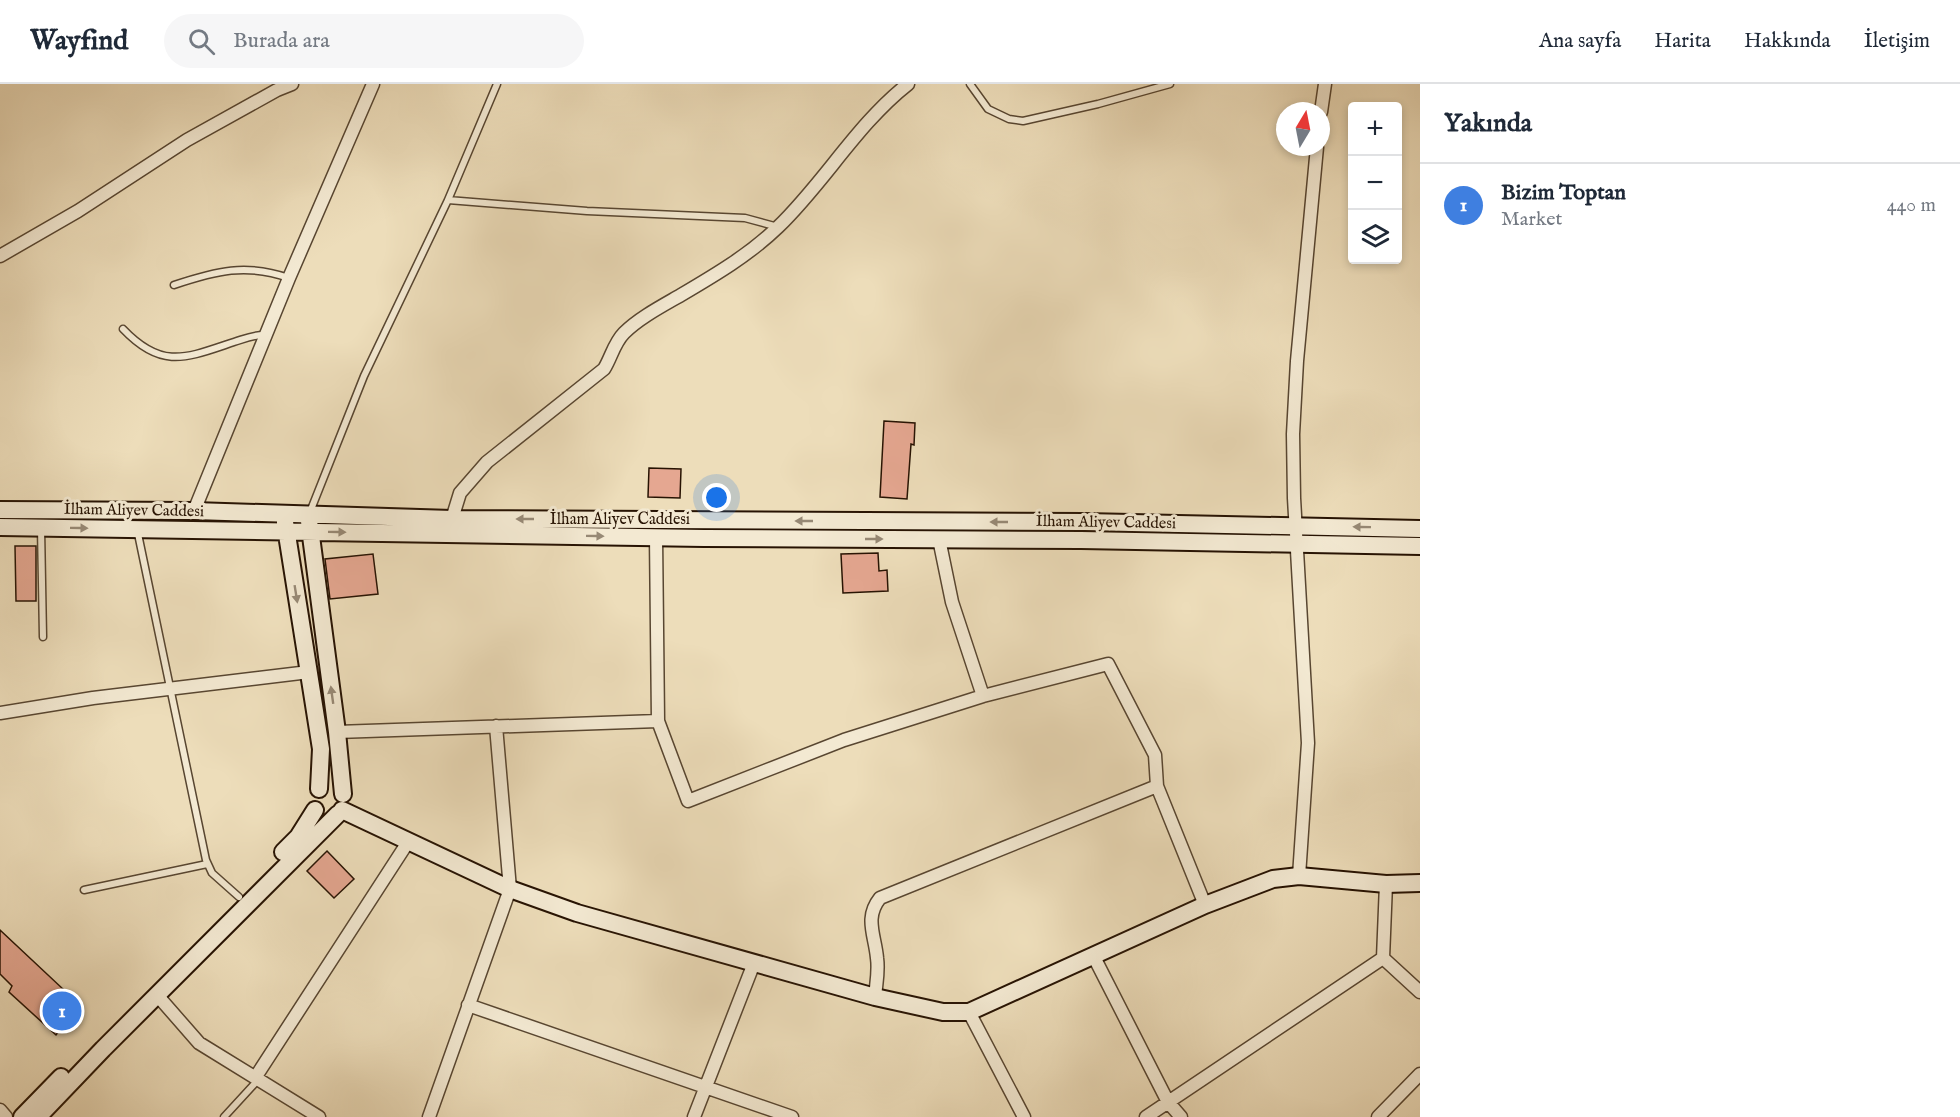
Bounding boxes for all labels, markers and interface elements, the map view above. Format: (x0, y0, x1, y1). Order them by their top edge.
search box (164, 14, 584, 68)
text: Wayfind (30, 24, 128, 59)
icon: search (185, 25, 218, 58)
text: Burada ara (233, 27, 330, 55)
text: Ana sayfa (1539, 28, 1621, 55)
text: Harita (1654, 28, 1711, 55)
text: Hakkında (1744, 28, 1831, 55)
text: İletişim (1864, 28, 1930, 55)
north arrow (1276, 102, 1330, 156)
map controls (1348, 102, 1402, 264)
button: + (1348, 102, 1402, 156)
text: Yakında (1444, 107, 1532, 140)
button: − (1348, 156, 1402, 210)
text: Bizim Toptan (1501, 179, 1626, 207)
text: 1 (1460, 193, 1467, 218)
text: 440 m (1887, 193, 1936, 218)
text: Market (1501, 207, 1562, 232)
button: layers (1348, 210, 1402, 264)
your location (702, 483, 731, 512)
street label: İlham Aliyev Caddesi (64, 498, 204, 522)
street label: İlham Aliyev Caddesi (550, 508, 690, 530)
street label: İlham Aliyev Caddesi (1036, 510, 1176, 534)
one-way arrow (515, 514, 534, 524)
one-way arrow (794, 516, 813, 526)
one-way arrow (989, 517, 1008, 527)
one-way arrow (70, 523, 89, 533)
one-way arrow (1352, 523, 1371, 532)
one-way arrow (328, 527, 347, 537)
one-way arrow (586, 531, 605, 541)
one-way arrow (865, 534, 884, 544)
one-way arrow (292, 584, 301, 603)
one-way arrow (327, 685, 337, 704)
pin: 1 (42, 988, 82, 1034)

